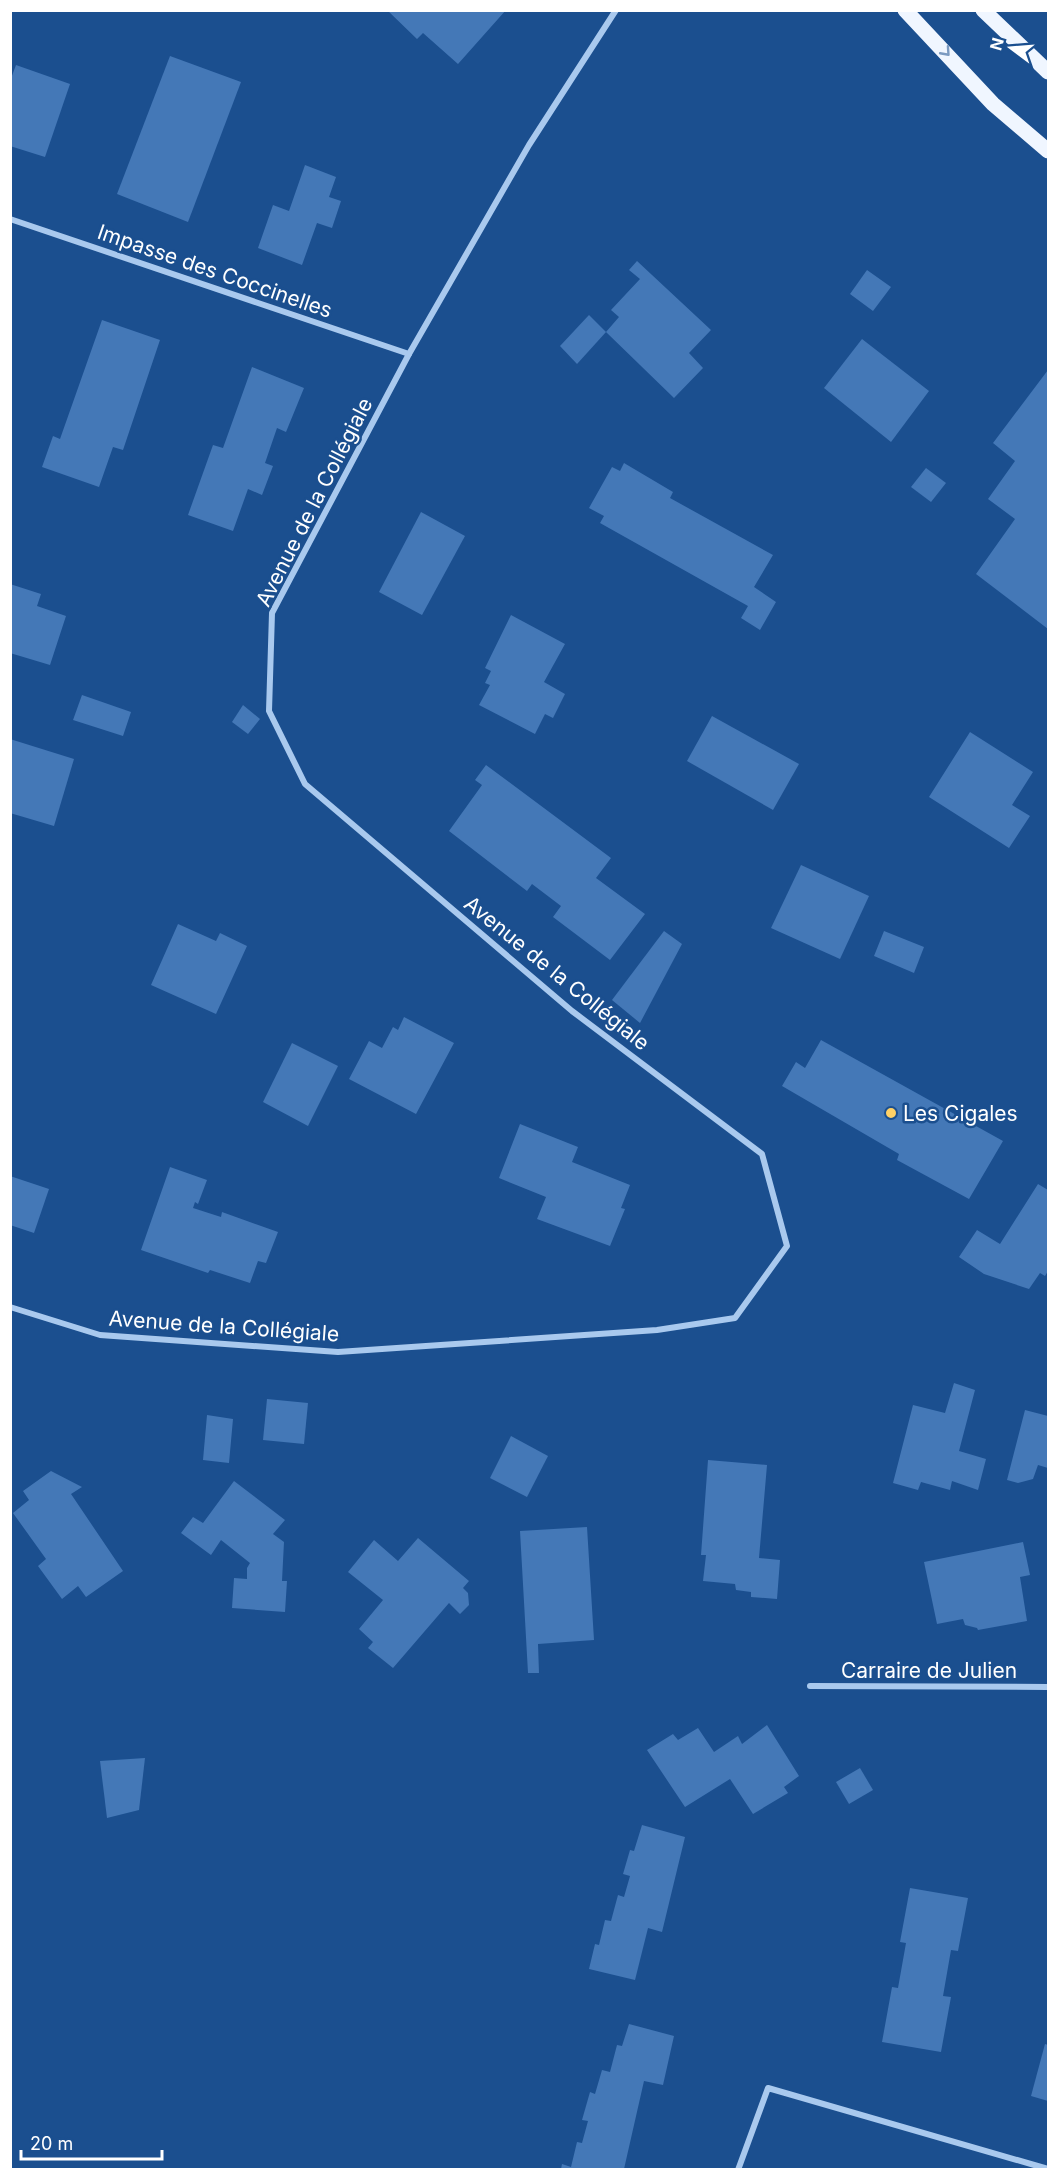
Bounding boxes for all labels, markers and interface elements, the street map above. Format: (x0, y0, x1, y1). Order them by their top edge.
north arrow (981, 18, 1041, 78)
text: N (985, 35, 1008, 52)
one-way arrow (939, 46, 950, 56)
street label: Impasse des Coccinelles (94, 219, 336, 323)
street label: Avenue de la Collégiale (250, 393, 378, 611)
street label: Avenue de la Collégiale (459, 891, 655, 1055)
place label: Les Cigales (903, 1101, 1018, 1126)
marker: Les Cigales (884, 1106, 898, 1120)
street label: Avenue de la Collégiale (108, 1305, 340, 1347)
street label: Carraire de Julien (841, 1658, 1017, 1683)
scale bar (21, 2123, 162, 2161)
text: 20 m (30, 2133, 73, 2154)

